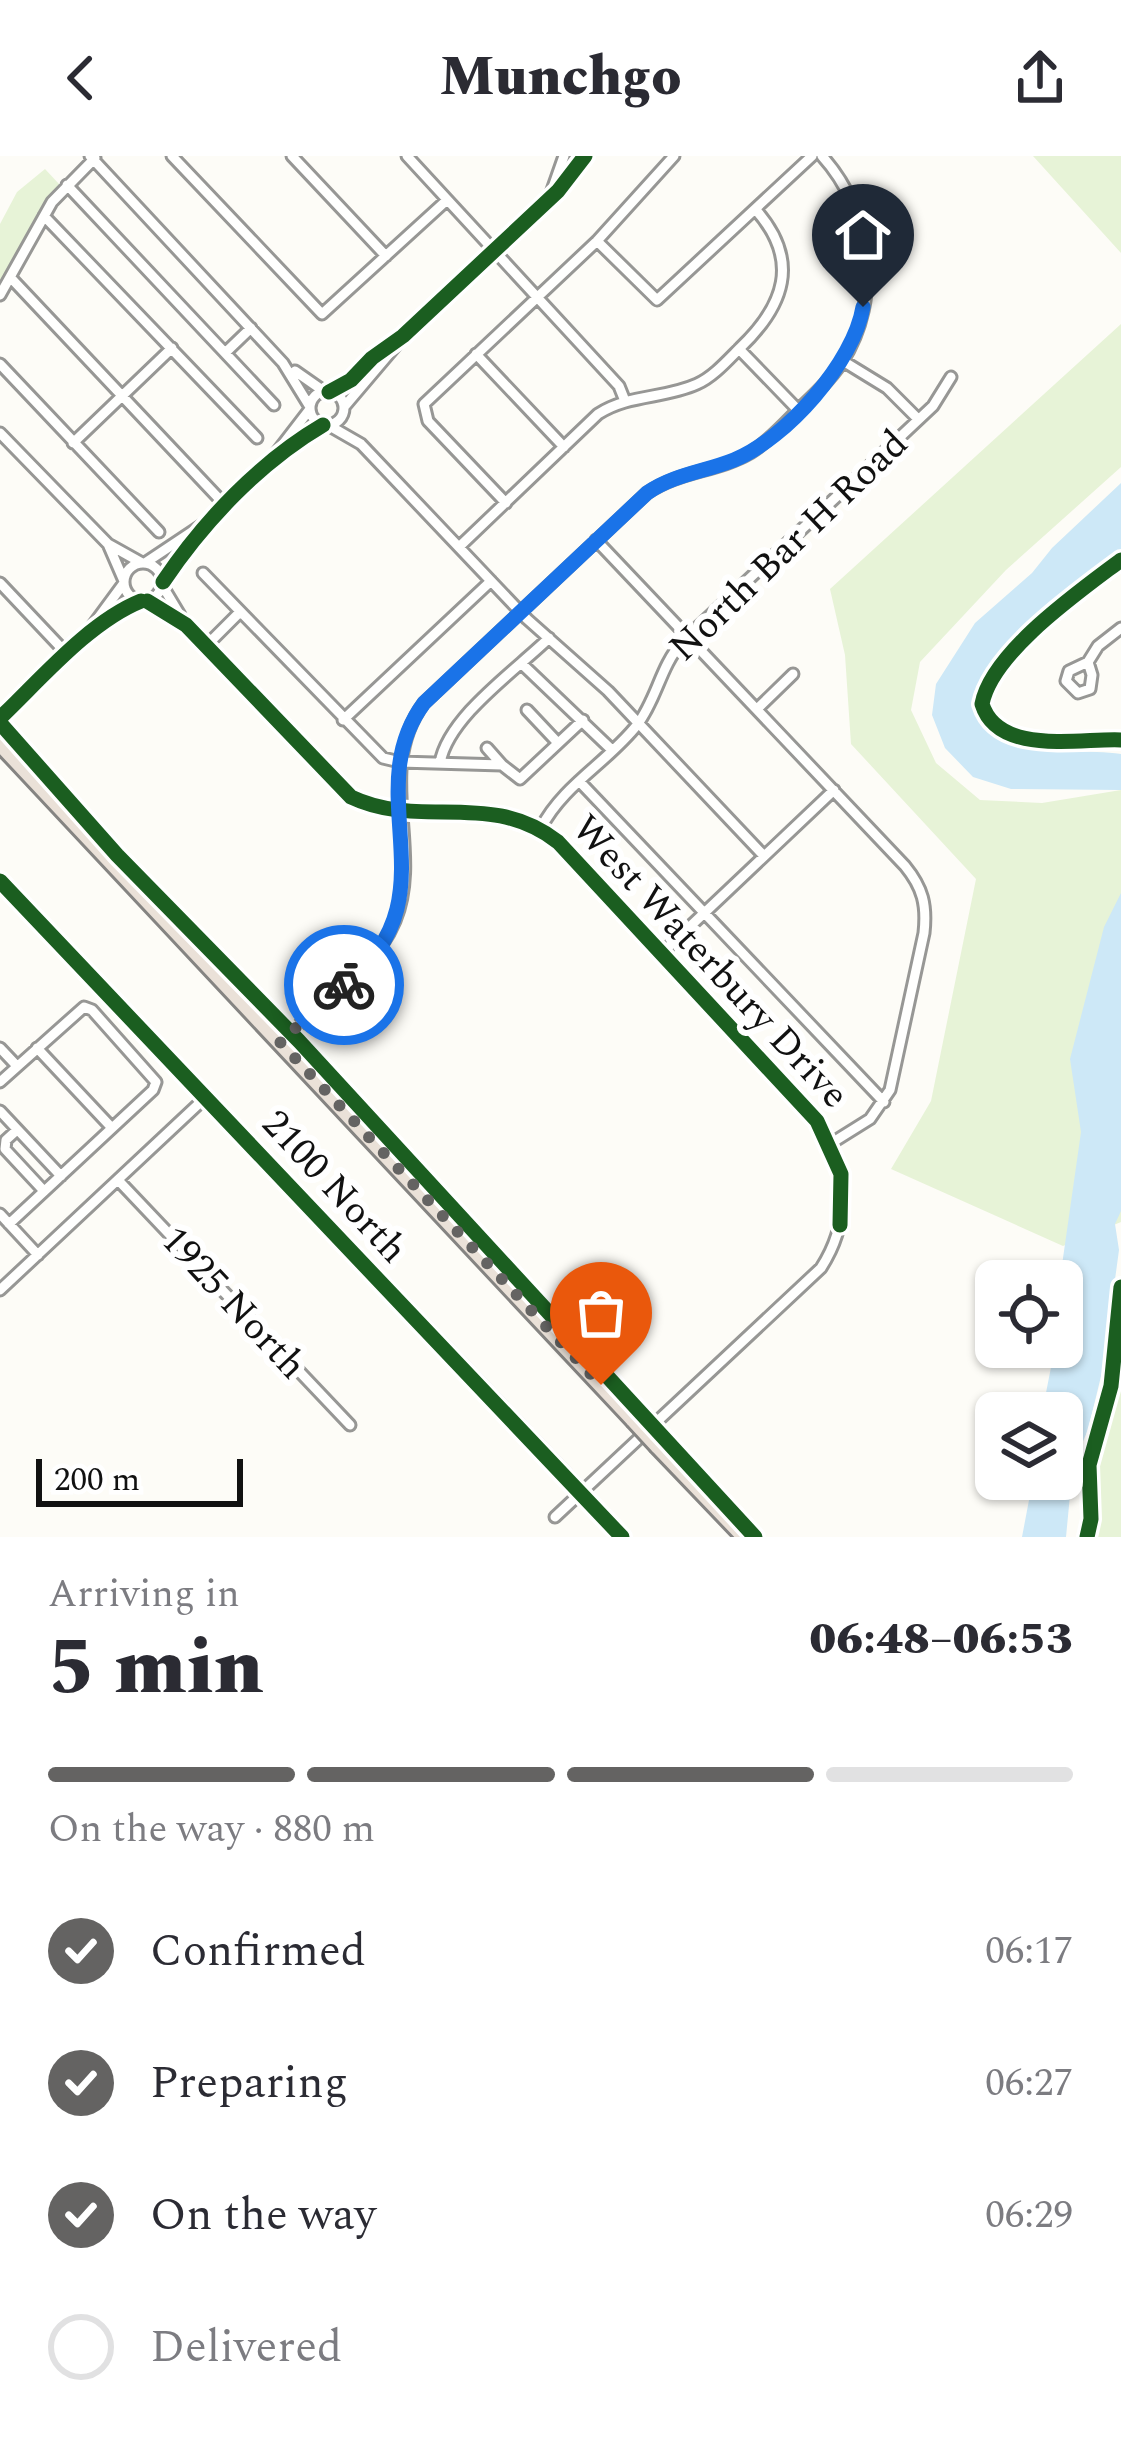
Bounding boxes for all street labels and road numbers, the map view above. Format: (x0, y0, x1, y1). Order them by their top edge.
street label: North Bar H Road (656, 416, 922, 676)
street label: West Waterbury Drive (557, 801, 863, 1123)
street label: 2100 North (247, 1097, 421, 1277)
street label: 1925 North (146, 1213, 320, 1393)

